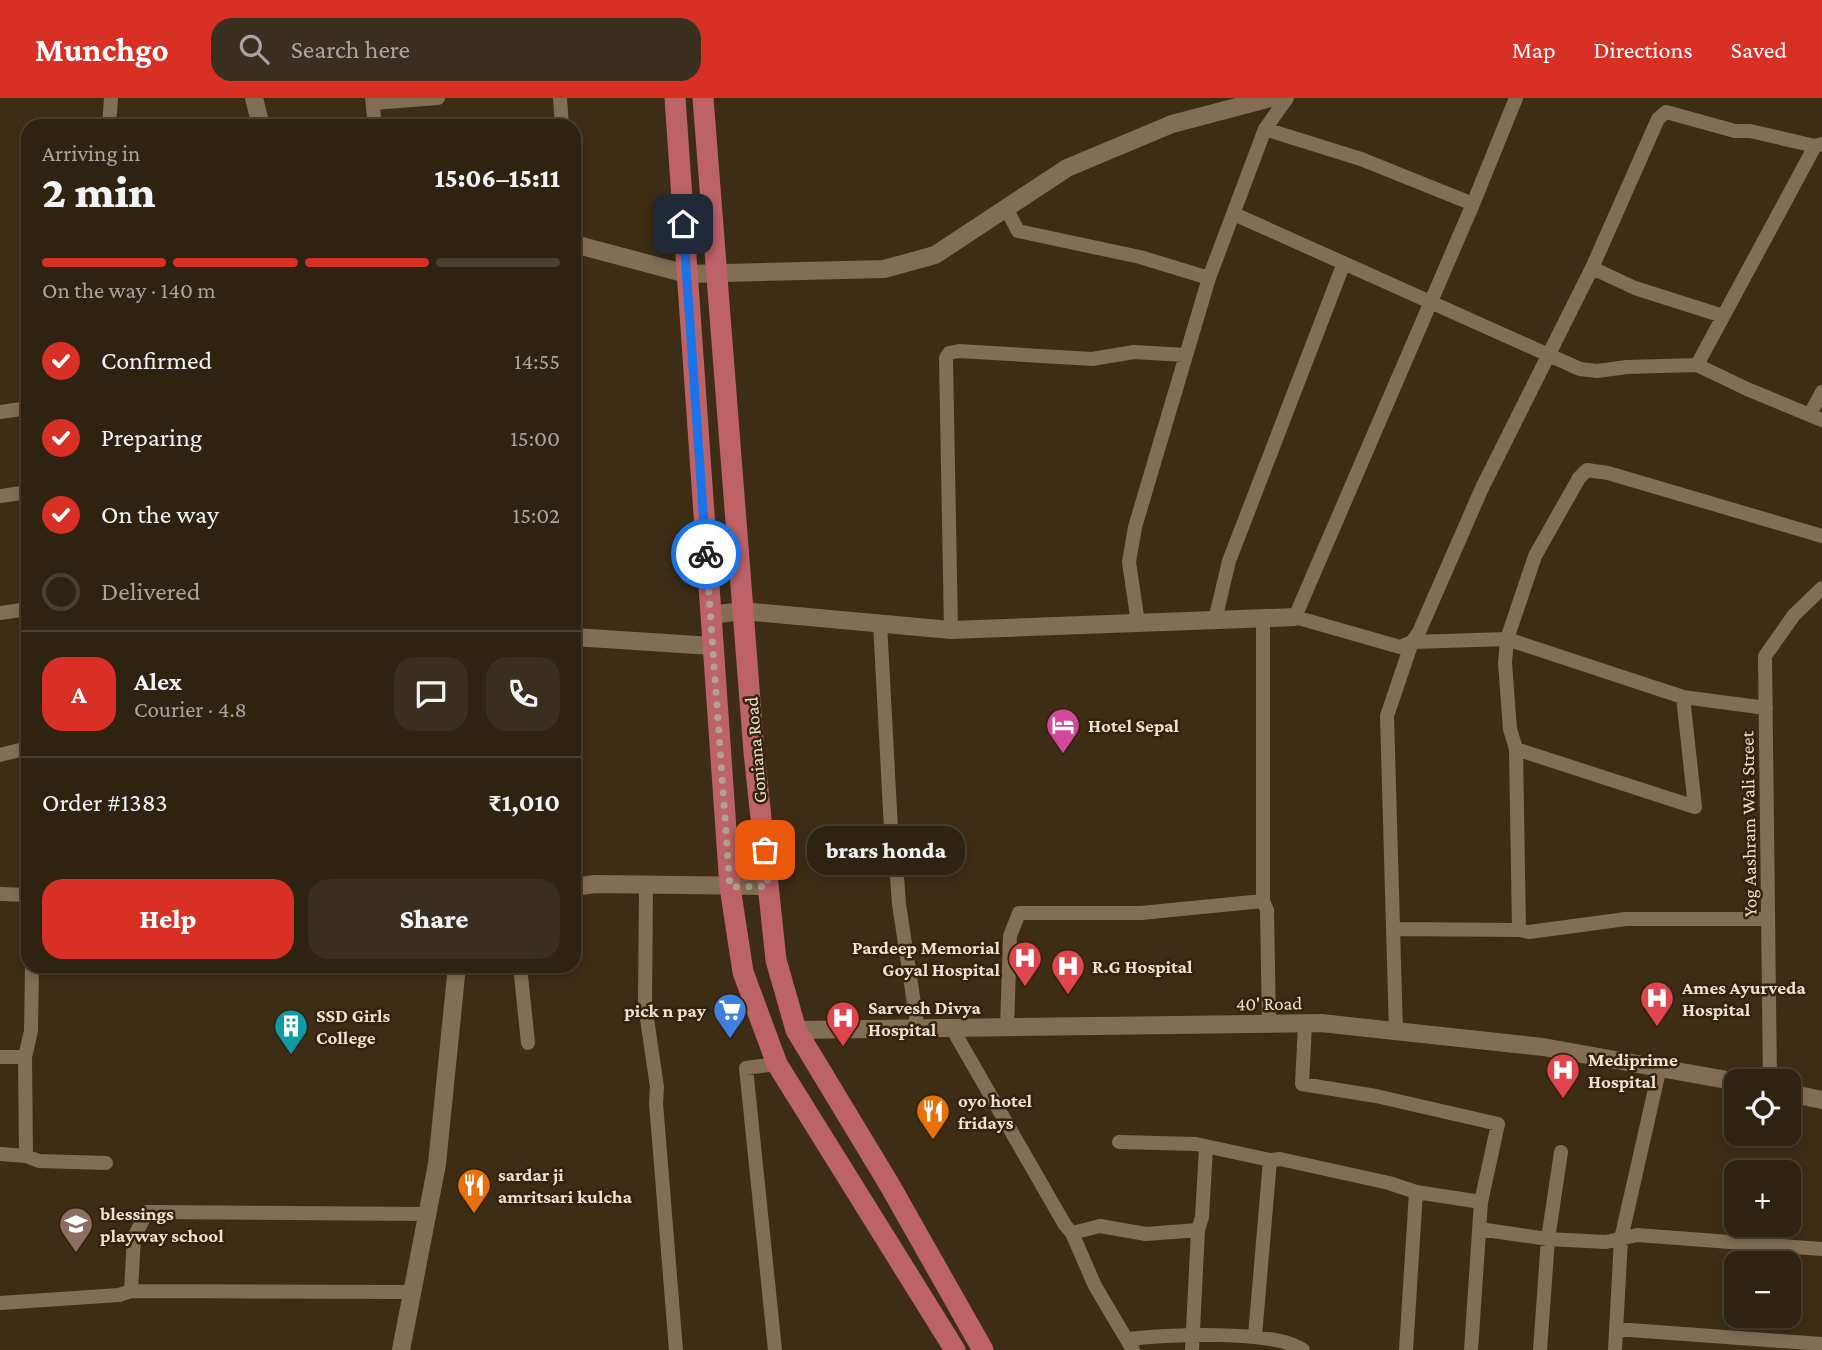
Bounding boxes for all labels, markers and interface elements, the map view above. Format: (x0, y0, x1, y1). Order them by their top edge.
search box (211, 18, 701, 81)
icon: search (235, 30, 273, 68)
text: Munchgo (35, 31, 169, 68)
text: Search here (291, 35, 410, 64)
text: Map (1512, 36, 1556, 63)
text: Directions (1594, 36, 1693, 63)
text: Saved (1731, 36, 1787, 63)
text: Arriving in (42, 140, 140, 166)
text: 15:06–15:11 (435, 164, 560, 193)
text: 2 min (42, 166, 156, 217)
pin (653, 194, 713, 254)
icon: home (664, 205, 702, 243)
text: On the way · 140 m (42, 277, 216, 303)
icon: check (42, 342, 80, 380)
text: Confirmed (101, 346, 212, 375)
text: 14:55 (514, 348, 560, 374)
icon: check (42, 419, 80, 457)
text: Preparing (101, 423, 202, 452)
text: 15:00 (510, 425, 560, 451)
icon: check (42, 496, 80, 534)
text: On the way (101, 500, 219, 529)
text: 15:02 (513, 502, 560, 528)
courier (671, 519, 741, 589)
icon: bike (687, 535, 725, 573)
text: Delivered (101, 577, 200, 606)
button: chat (394, 657, 468, 731)
button: phone (486, 657, 560, 731)
text: Alex (134, 667, 182, 696)
text: A (71, 680, 87, 709)
text: Courier · 4.8 (134, 696, 247, 722)
street label: Goniana Road (740, 696, 771, 804)
hotel icon: Hotel Sepal (1044, 706, 1082, 755)
place label: Hotel Sepal (1088, 715, 1180, 736)
street label: Yog Aashram Wali Street (1736, 730, 1761, 917)
text: Order #1383 (42, 788, 167, 817)
text: ₹1,010 (488, 788, 560, 817)
pin (735, 820, 795, 880)
callout: brars honda (807, 826, 964, 874)
icon: bag (746, 831, 784, 869)
text: brars honda (826, 837, 946, 863)
button: Help (42, 879, 294, 959)
button: Share (308, 879, 560, 959)
place label: Pardeep Memorial Goyal Hospital (852, 937, 1000, 980)
hospital icon: Pardeep Memorial Goyal Hospital (1006, 939, 1044, 988)
hospital icon: R.G Hospital (1049, 947, 1087, 996)
place label: R.G Hospital (1092, 956, 1193, 977)
place label: Ames Ayurveda Hospital (1681, 977, 1806, 1020)
hospital icon: Ames Ayurveda Hospital (1638, 979, 1676, 1028)
supermarket icon: pick n pay (711, 991, 749, 1040)
street label: 40' Road (1236, 992, 1302, 1015)
place label: Sarvesh Divya Hospital (868, 997, 981, 1040)
hospital icon: Sarvesh Divya Hospital (824, 999, 862, 1048)
place label: pick n pay (624, 1000, 707, 1021)
place label: SSD Girls College (316, 1005, 390, 1048)
building icon: SSD Girls College (272, 1007, 310, 1056)
place label: Mediprime Hospital (1588, 1049, 1678, 1092)
hospital icon: Mediprime Hospital (1544, 1051, 1582, 1100)
map controls (1724, 1069, 1801, 1328)
button: locate (1724, 1069, 1801, 1146)
place label: oyo hotel fridays (958, 1090, 1033, 1133)
restaurant icon: oyo hotel fridays (914, 1092, 952, 1141)
button: + (1724, 1160, 1801, 1237)
place label: sardar ji amritsari kulcha (498, 1164, 633, 1207)
restaurant icon: sardar ji amritsari kulcha (455, 1166, 493, 1215)
place label: blessings playway school (99, 1203, 224, 1246)
school or university icon: blessings playway school (57, 1205, 95, 1254)
button: − (1724, 1251, 1801, 1328)

